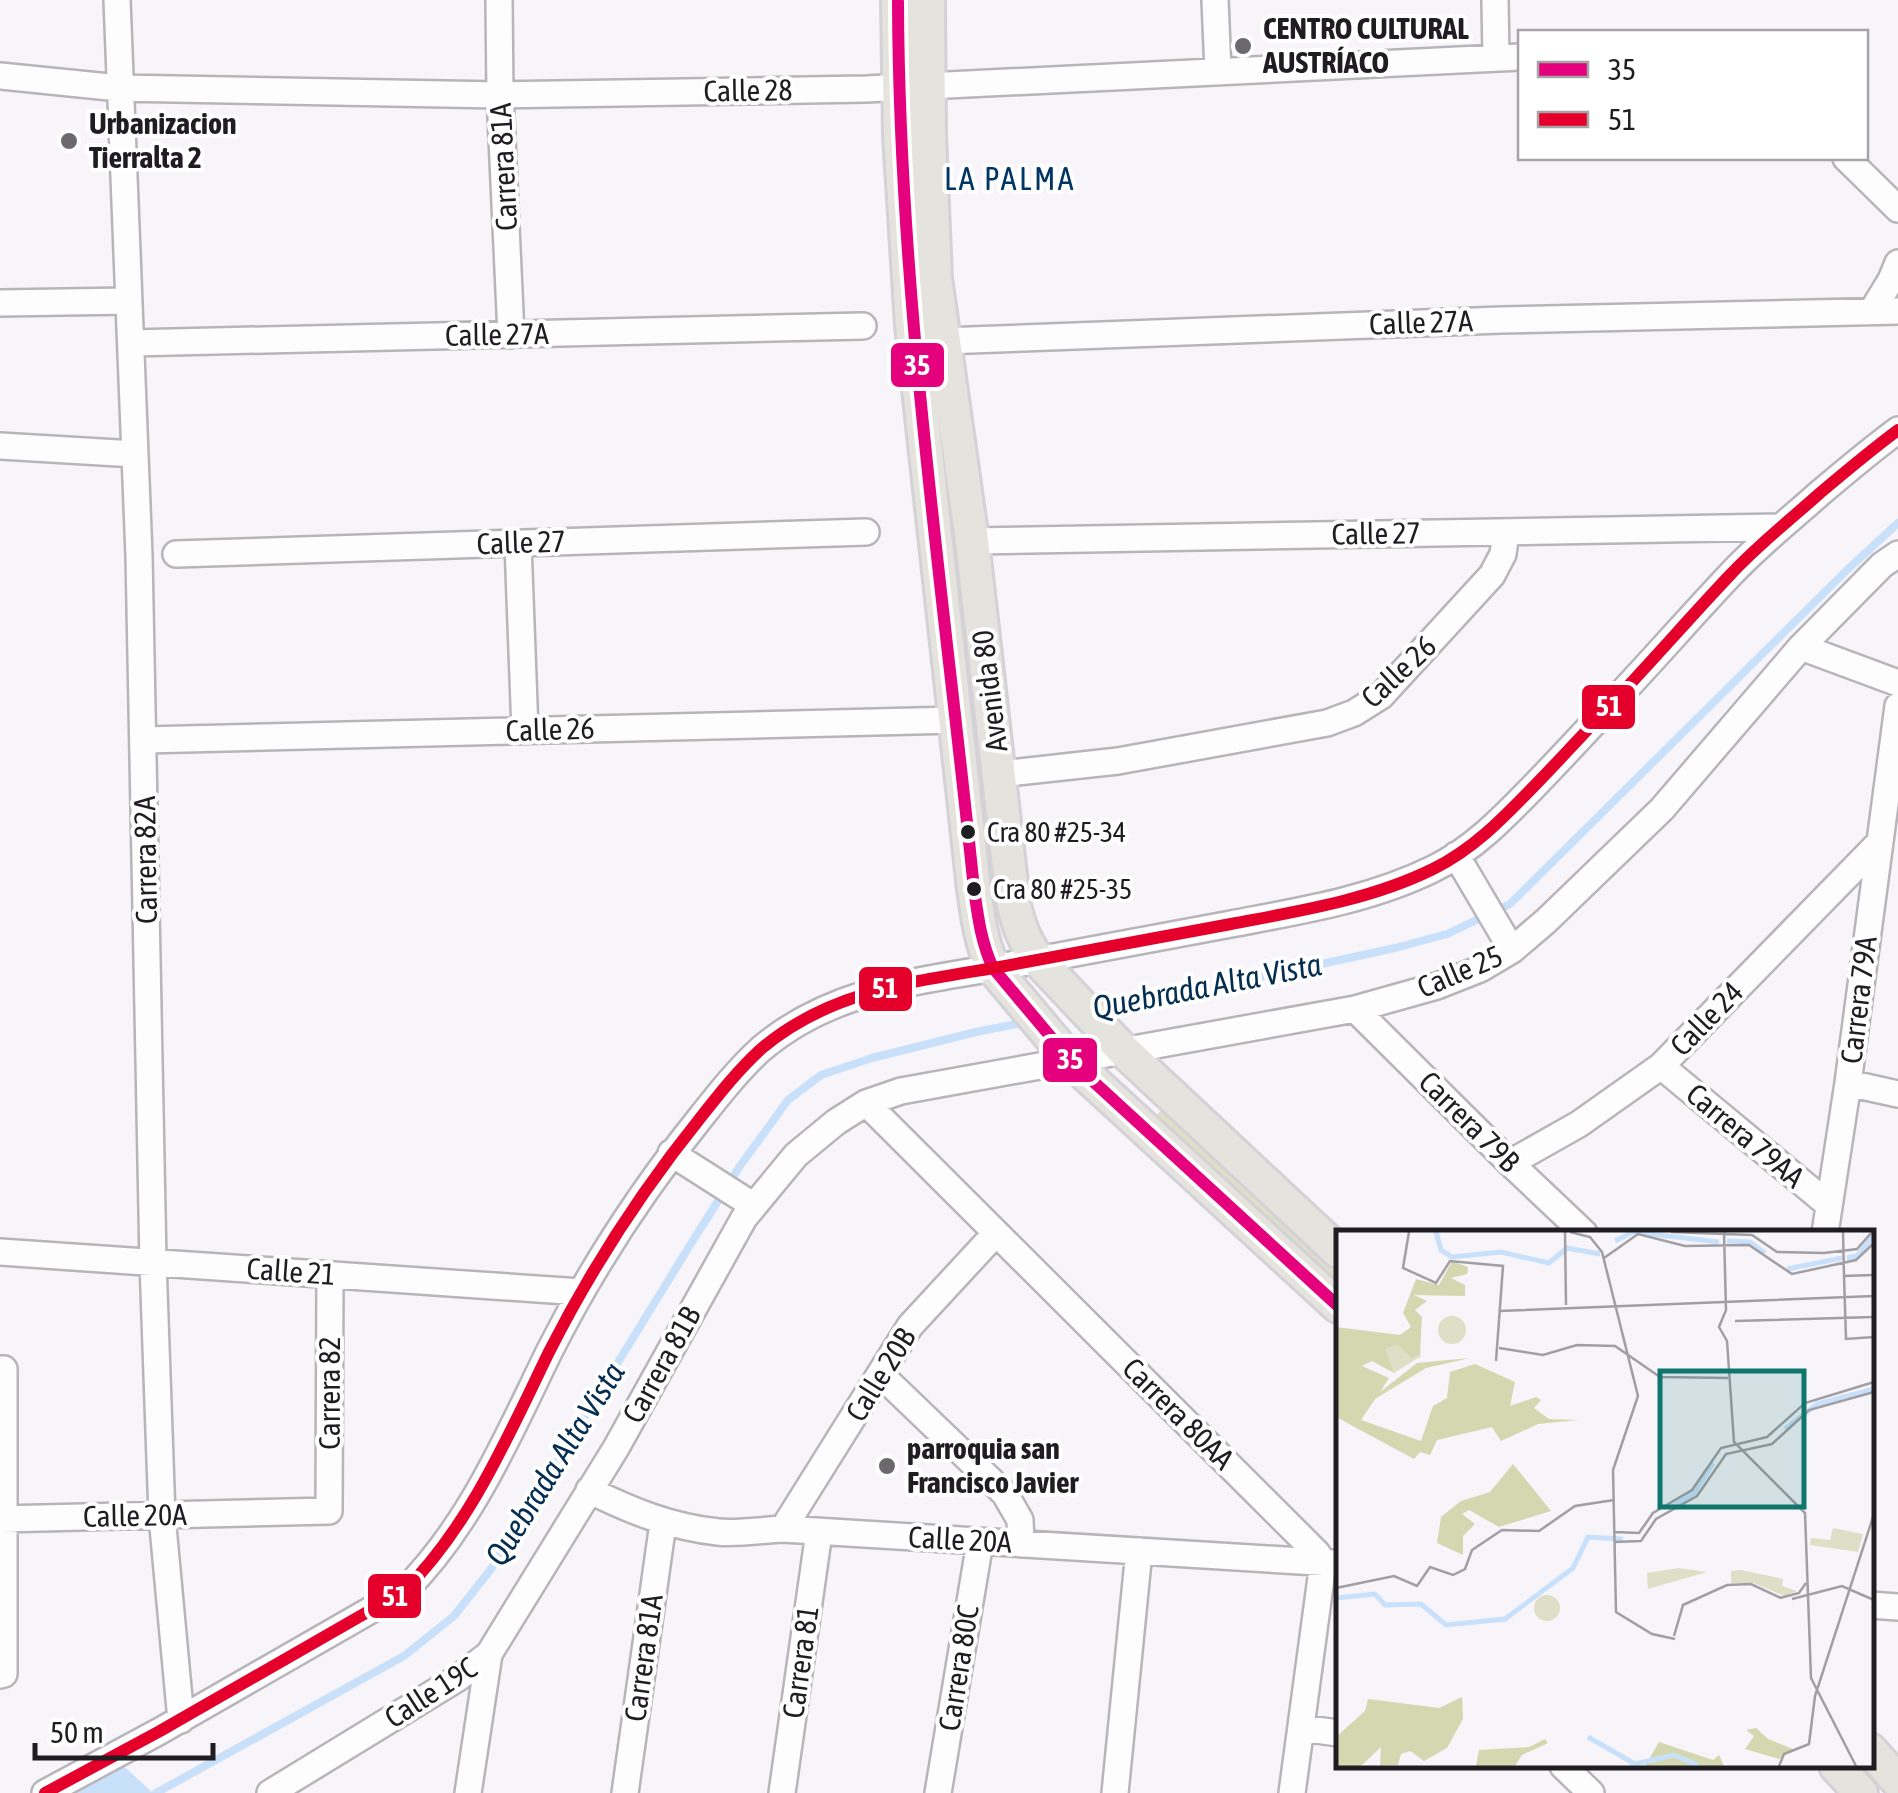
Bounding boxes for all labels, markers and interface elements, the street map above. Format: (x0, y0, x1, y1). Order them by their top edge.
place label: CENTRO CULTURAL AUSTRÍACO (1262, 11, 1469, 79)
legend (1518, 30, 1868, 160)
marker: CENTRO CULTURAL AUSTRÍACO (1232, 35, 1254, 57)
text: 35 (1608, 52, 1636, 86)
street label: Calle 28 (703, 72, 793, 108)
street label: Carrera 81A (483, 102, 523, 232)
text: 51 (1608, 102, 1636, 136)
place label: Urbanizacion Tierralta 2 (89, 106, 237, 174)
marker: Urbanizacion Tierralta 2 (58, 130, 80, 152)
district label: LA PALMA (944, 160, 1076, 197)
street label: Calle 27A (1369, 303, 1474, 341)
street label: Calle 27A (445, 316, 549, 352)
line badge: 35 (889, 341, 946, 389)
text: 35 (904, 349, 930, 381)
street label: Calle 27 (1331, 515, 1421, 551)
street label: Calle 27 (476, 523, 566, 561)
street label: Avenida 80 (965, 628, 1013, 754)
street label: Calle 26 (1354, 628, 1442, 714)
line badge: 51 (1580, 683, 1637, 731)
text: 51 (1596, 690, 1622, 722)
street label: Calle 26 (505, 710, 595, 748)
street label: Carrera 82A (127, 795, 163, 924)
place label: Cra 80 #25-34 (987, 816, 1126, 848)
marker: Cra 80 #25-34 (958, 822, 978, 842)
place label: Cra 80 #25-35 (993, 873, 1132, 905)
marker: Cra 80 #25-35 (964, 879, 984, 899)
street label: Carrera 79A (1833, 934, 1883, 1065)
street label: Calle 25 (1412, 938, 1507, 1004)
water label: Quebrada Alta Vista (1089, 945, 1324, 1026)
line badge: 51 (857, 965, 914, 1013)
text: 51 (872, 972, 898, 1004)
street label: Calle 24 (1663, 974, 1749, 1062)
line badge: 35 (1041, 1036, 1099, 1084)
text: 35 (1057, 1043, 1083, 1075)
street label: Carrera 79B (1413, 1064, 1527, 1178)
street label: Carrera 79AA (1680, 1076, 1811, 1194)
inset map (1336, 1230, 1873, 1768)
street label: Calle 21 (246, 1251, 337, 1291)
street label: Carrera 81B (615, 1301, 707, 1429)
street label: Calle 20B (838, 1322, 922, 1427)
street label: Carrera 82 (312, 1336, 346, 1450)
street label: Carrera 80AA (1116, 1351, 1241, 1476)
water label: Quebrada Alta Vista (477, 1355, 632, 1572)
place label: parroquia san Francisco Javier (907, 1431, 1080, 1499)
marker: parroquia san Francisco Javier (876, 1455, 898, 1477)
street label: Calle 20A (83, 1497, 187, 1533)
street label: Calle 20A (907, 1519, 1013, 1559)
line badge: 51 (366, 1572, 423, 1620)
text: 51 (382, 1580, 408, 1612)
street label: Carrera 81A (617, 1592, 669, 1724)
street label: Carrera 81 (775, 1603, 825, 1720)
street label: Carrera 80C (931, 1603, 985, 1733)
street label: Calle 19C (378, 1650, 483, 1734)
scale bar (35, 1698, 212, 1760)
text: 50 m (50, 1715, 104, 1749)

